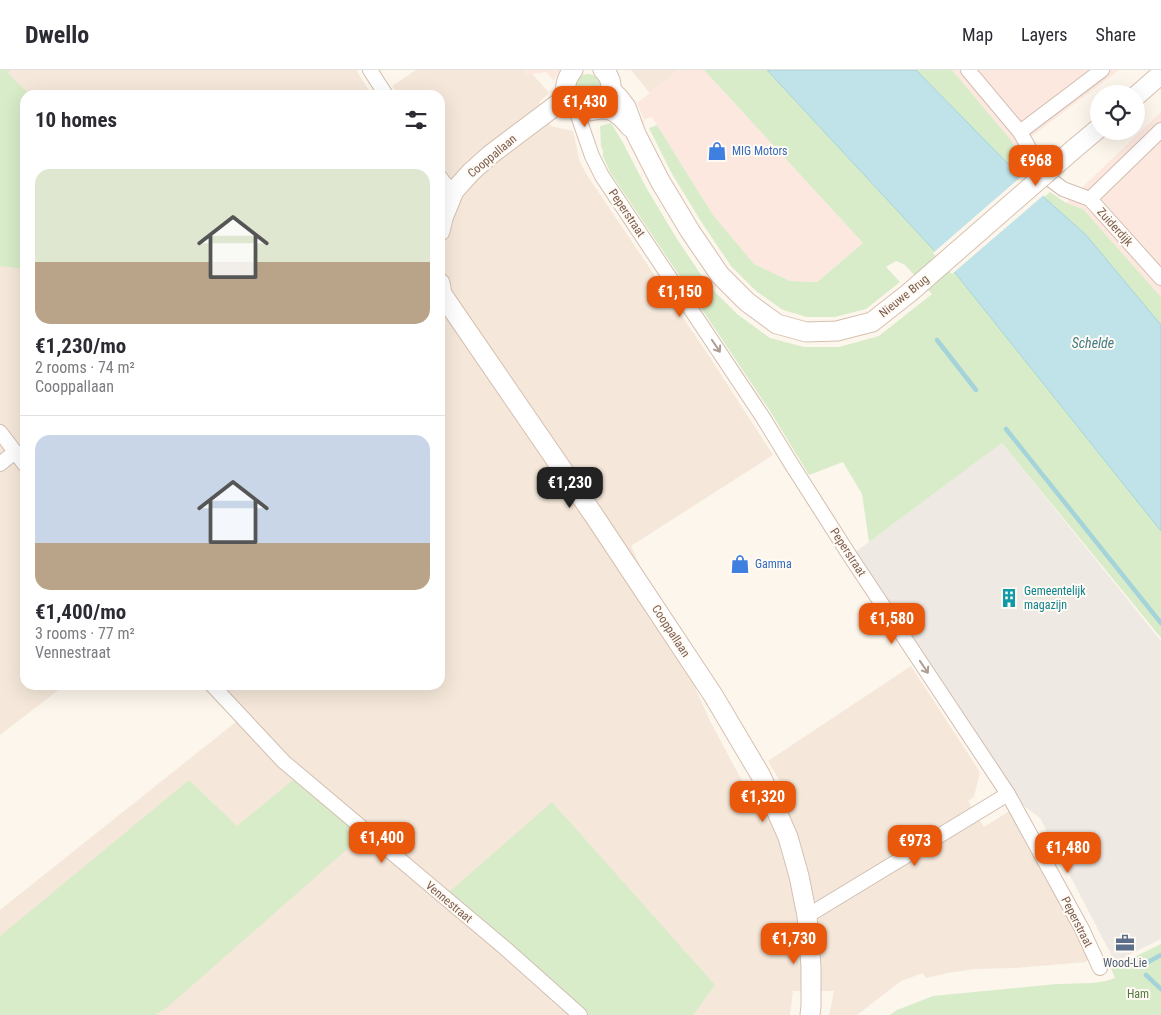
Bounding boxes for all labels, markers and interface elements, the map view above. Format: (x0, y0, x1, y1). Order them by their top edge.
text: Dwello (25, 21, 89, 49)
text: Map (962, 24, 993, 45)
text: Layers (1021, 24, 1068, 45)
text: Share (1096, 24, 1136, 45)
pin: €1,430 (544, 85, 626, 128)
map controls (1090, 85, 1145, 140)
button: locate (1090, 85, 1145, 140)
text: €1,430 (563, 92, 607, 111)
icon: filters (402, 106, 430, 134)
text: 10 homes (35, 108, 117, 132)
street label: Cooppallaan (465, 131, 519, 180)
shop icon: MIG Motors (706, 140, 728, 162)
place label: MIG Motors (732, 144, 788, 158)
pin: €968 (1006, 144, 1066, 187)
text: €968 (1020, 151, 1052, 170)
street label: Peperstraat (606, 186, 648, 240)
icon: home (188, 202, 278, 292)
street label: Zuiderdijk (1094, 205, 1136, 249)
street label: Nieuwe Brug (876, 272, 932, 320)
pin: €1,150 (639, 276, 721, 318)
text: €1,150 (658, 282, 702, 301)
text: €1,230/mo (35, 334, 126, 358)
water label: Schelde (1072, 335, 1114, 351)
one-way arrow (711, 338, 721, 352)
text: 2 rooms · 74 m² (35, 358, 135, 377)
text: Cooppallaan (35, 377, 114, 396)
pin: €1,230 (529, 466, 611, 509)
icon: home (188, 467, 278, 557)
text: €1,230 (548, 473, 592, 492)
street label: Peperstraat (827, 525, 869, 579)
shop icon: Gamma (729, 553, 751, 575)
place label: Gamma (755, 557, 792, 571)
place label: Gemeentelijk magazijn (1024, 584, 1086, 612)
building icon: Gemeentelijk magazijn (998, 587, 1020, 609)
text: €1,400/mo (35, 600, 126, 624)
street label: Cooppallaan (649, 602, 693, 660)
pin: €1,580 (851, 602, 933, 645)
text: €1,580 (870, 609, 914, 628)
text: 3 rooms · 77 m² (35, 624, 135, 643)
text: Vennestraat (35, 643, 111, 662)
one-way arrow (919, 660, 929, 674)
pin: €1,320 (722, 780, 804, 823)
text: €1,320 (741, 787, 785, 806)
pin: €1,400 (341, 822, 423, 864)
pin: €973 (885, 824, 945, 867)
text: €1,400 (360, 828, 404, 847)
text: €973 (899, 831, 931, 850)
pin: €1,480 (1027, 832, 1109, 874)
text: €1,480 (1046, 838, 1090, 857)
street label: Vennestraat (423, 878, 476, 926)
street label: Peperstraat (1058, 894, 1096, 950)
pin: €1,730 (753, 922, 835, 965)
text: €1,730 (772, 929, 816, 948)
office icon: Wood-Lie (1114, 932, 1136, 954)
place label: Wood-Lie (1103, 956, 1147, 970)
park label: Ham (1127, 987, 1149, 1001)

